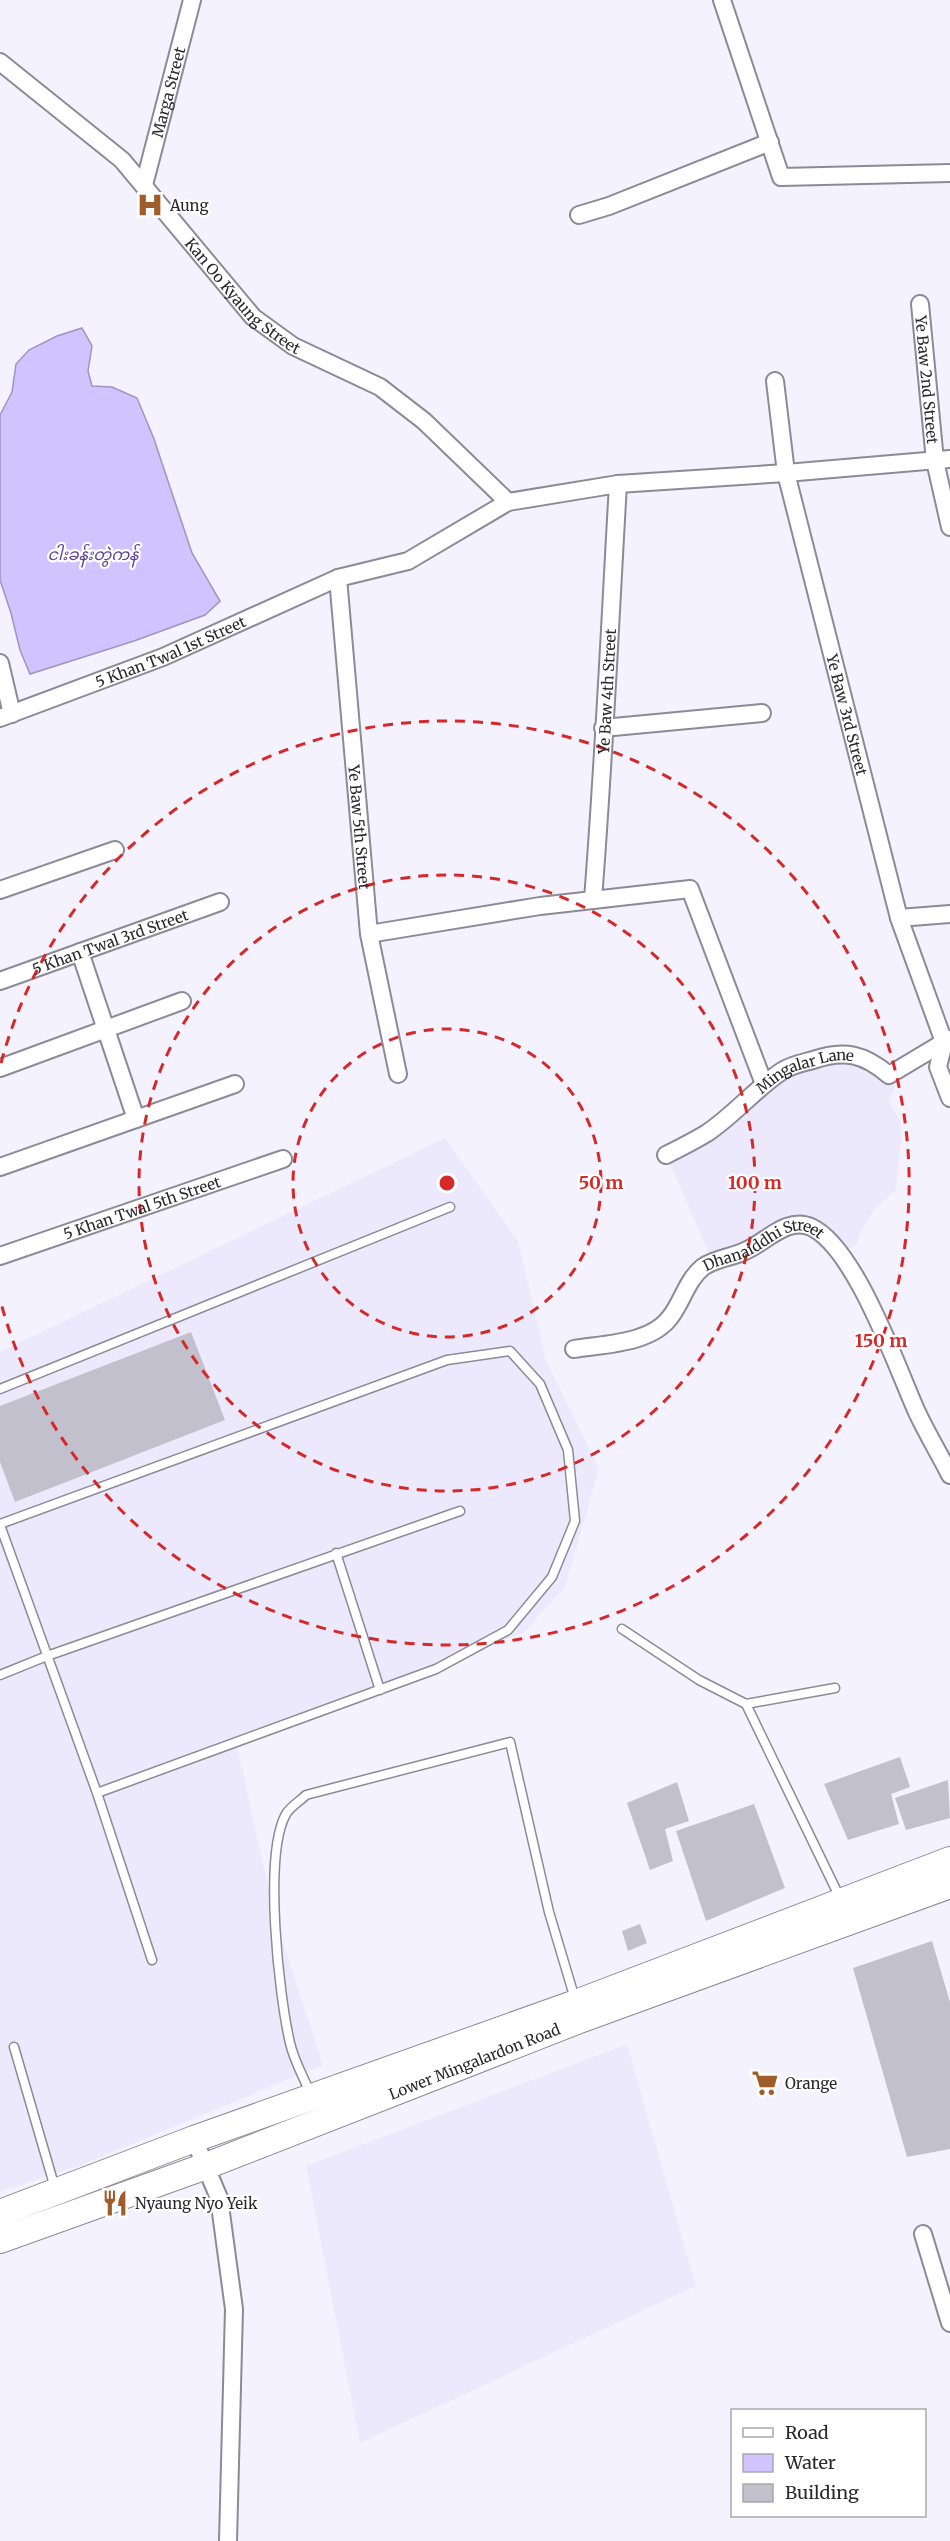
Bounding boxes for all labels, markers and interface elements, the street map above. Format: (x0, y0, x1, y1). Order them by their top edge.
street label: Marga Street (147, 45, 189, 139)
hospital icon: Aung (135, 190, 165, 220)
place label: Aung (169, 196, 208, 215)
street label: Kan Oo Kyaung Street (181, 234, 304, 358)
street label: Ye Baw 2nd Street (912, 314, 943, 445)
water label: ငါးခန်းတွဲကန် (48, 543, 141, 568)
street label: 5 Khan Twal 1st Street (93, 611, 249, 691)
street label: Ye Baw 4th Street (593, 628, 620, 756)
street label: Ye Baw 3rd Street (823, 651, 872, 778)
street label: Ye Baw 5th Street (345, 763, 375, 890)
street label: 5 Khan Twal 3rd Street (29, 905, 191, 978)
street label: Mingalar Lane (752, 1045, 856, 1097)
text: 50 m (579, 1171, 623, 1194)
text: 100 m (728, 1171, 782, 1194)
street label: 5 Khan Twal 5th Street (61, 1172, 223, 1243)
centre of rings (437, 1173, 457, 1193)
street label: Dhanaiddhi Street (699, 1215, 829, 1275)
text: 150 m (855, 1329, 907, 1352)
street label: Lower Mingalardon Road (386, 2019, 563, 2103)
supermarket icon: Orange (750, 2068, 780, 2098)
place label: Orange (785, 2074, 837, 2093)
restaurant icon: Nyaung Nyo Yeik (100, 2188, 130, 2218)
place label: Nyaung Nyo Yeik (135, 2194, 258, 2213)
legend (731, 2409, 926, 2517)
text: Road (785, 2421, 829, 2444)
text: Water (784, 2451, 836, 2474)
text: Building (785, 2481, 859, 2504)

